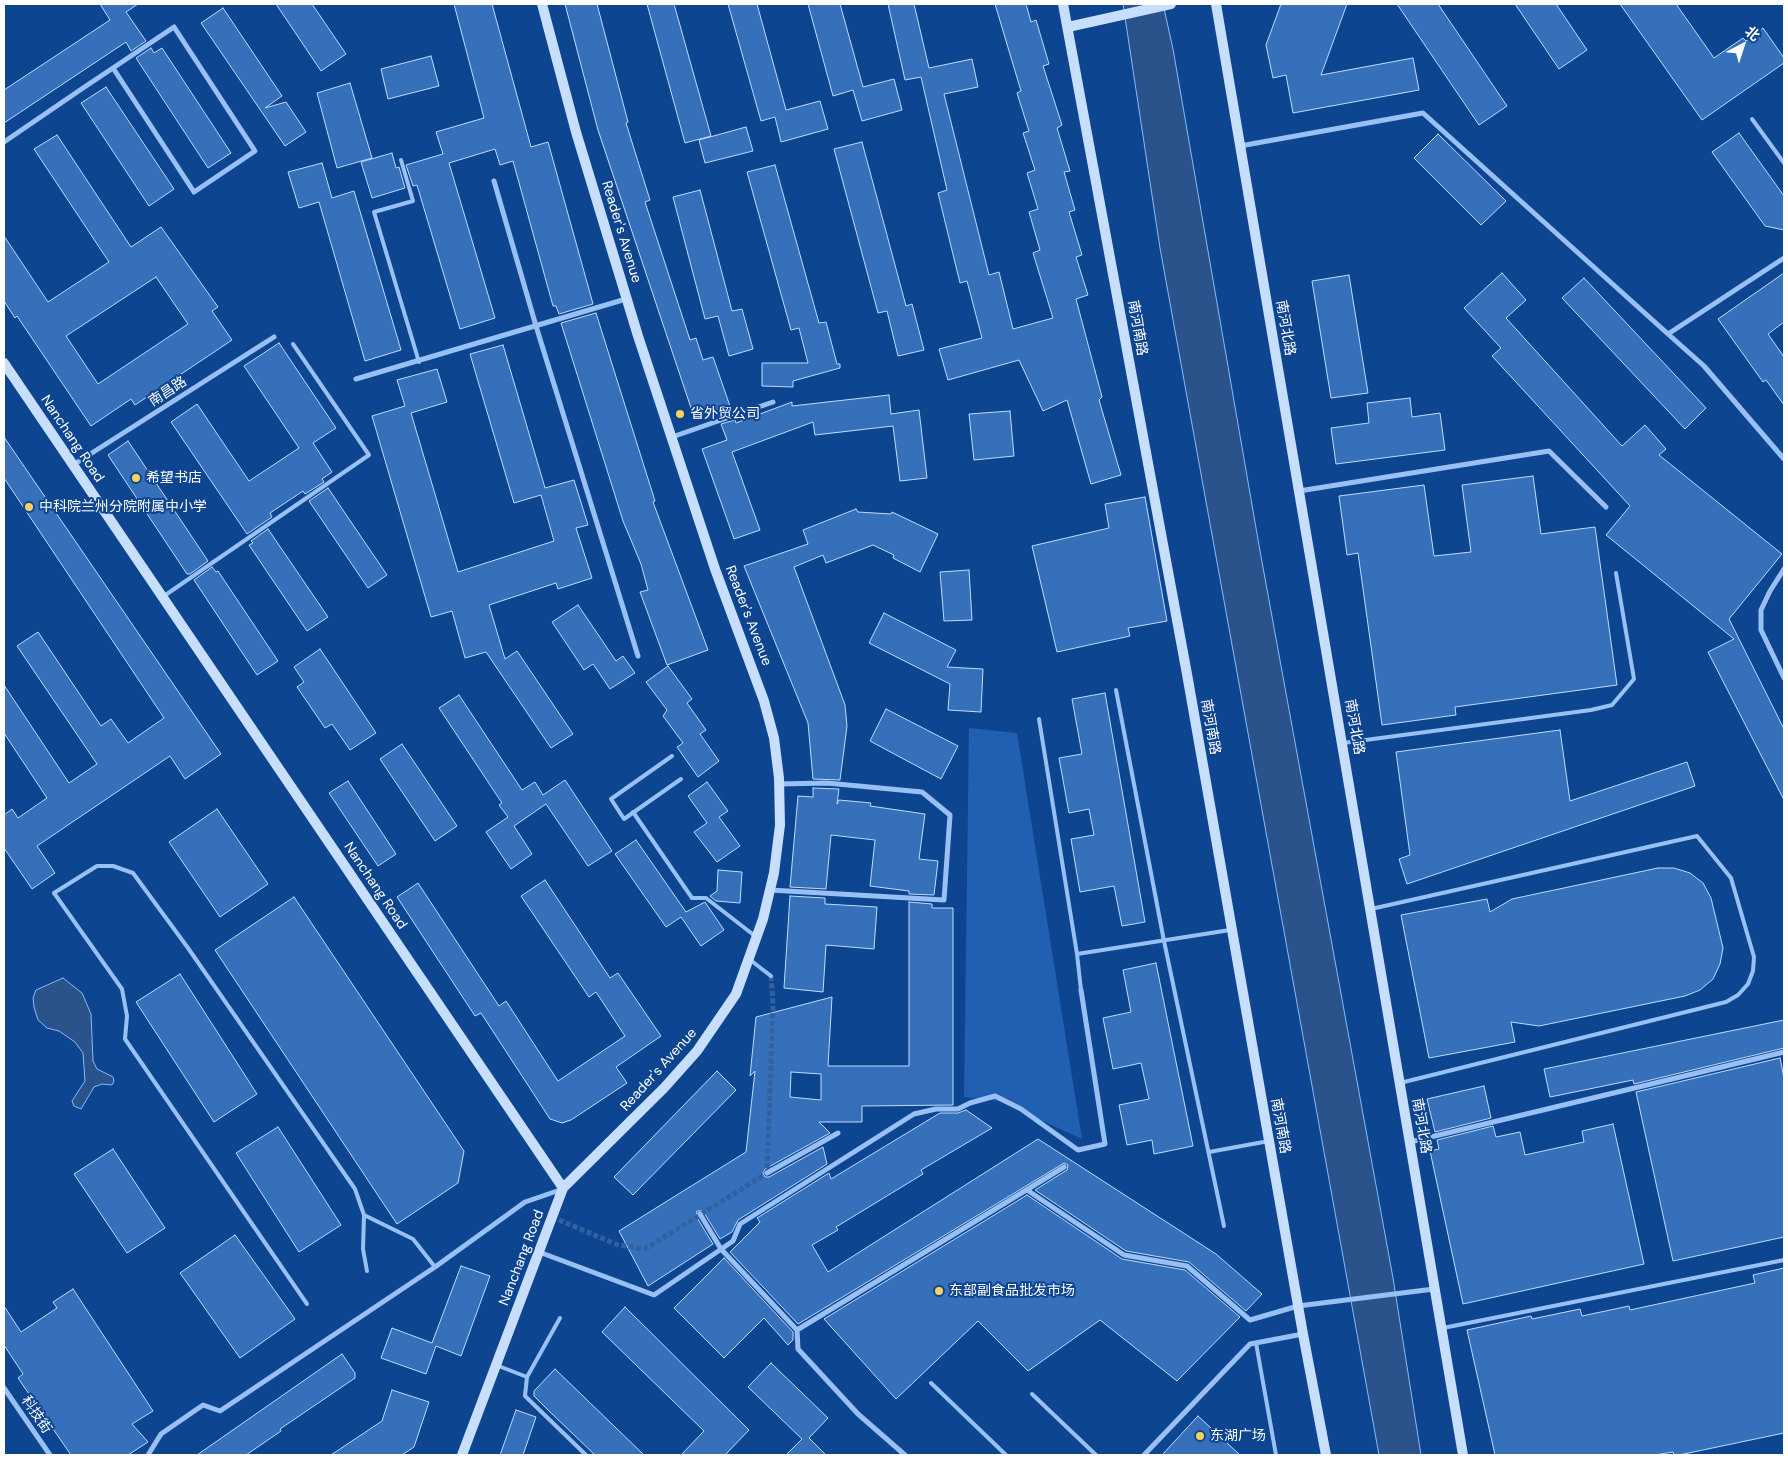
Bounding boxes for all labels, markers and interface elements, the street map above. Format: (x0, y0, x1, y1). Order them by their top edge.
north arrow (1718, 20, 1768, 70)
text: 北 (1741, 22, 1764, 45)
street label: Reader's Avenue (597, 179, 645, 285)
street label: 南河南路 (1124, 299, 1150, 357)
street label: 南河北路 (1272, 299, 1298, 357)
street label: 南昌路 (146, 374, 190, 410)
street label: Nanchang Road (37, 392, 107, 486)
place label: 省外贸公司 (690, 406, 760, 422)
marker: 省外贸公司 (674, 408, 686, 420)
place label: 希望书店 (146, 470, 202, 486)
marker: 希望书店 (130, 472, 142, 484)
place label: 中科院兰州分院附属中小学 (39, 499, 207, 515)
marker: 中科院兰州分院附属中小学 (23, 501, 35, 513)
street label: Reader's Avenue (721, 564, 775, 668)
street label: 南河南路 (1197, 698, 1223, 756)
street label: 南河北路 (1341, 698, 1367, 756)
street label: Nanchang Road (340, 839, 410, 933)
street label: Reader's Avenue (617, 1025, 701, 1115)
street label: 南河南路 (1267, 1097, 1293, 1155)
street label: 南河北路 (1408, 1097, 1434, 1155)
street label: Nanchang Road (496, 1208, 548, 1308)
place label: 东部副食品批发市场 (949, 1283, 1075, 1299)
marker: 东部副食品批发市场 (933, 1285, 945, 1297)
street label: 科技街 (17, 1393, 55, 1437)
place label: 东湖广场 (1210, 1428, 1266, 1444)
marker: 东湖广场 (1194, 1430, 1206, 1442)

